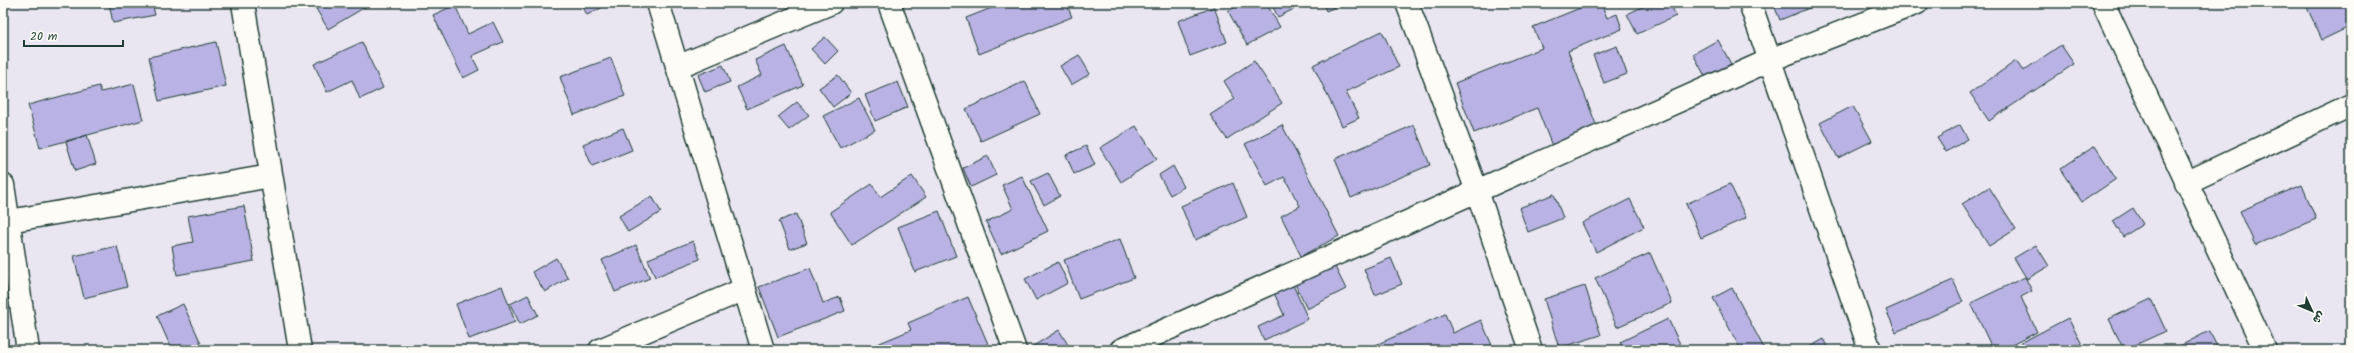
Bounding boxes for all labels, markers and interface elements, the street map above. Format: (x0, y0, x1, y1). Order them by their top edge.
scale bar (24, 22, 123, 48)
text: 20 m (30, 27, 58, 46)
north arrow (2292, 291, 2332, 331)
text: ش (2308, 307, 2329, 328)

